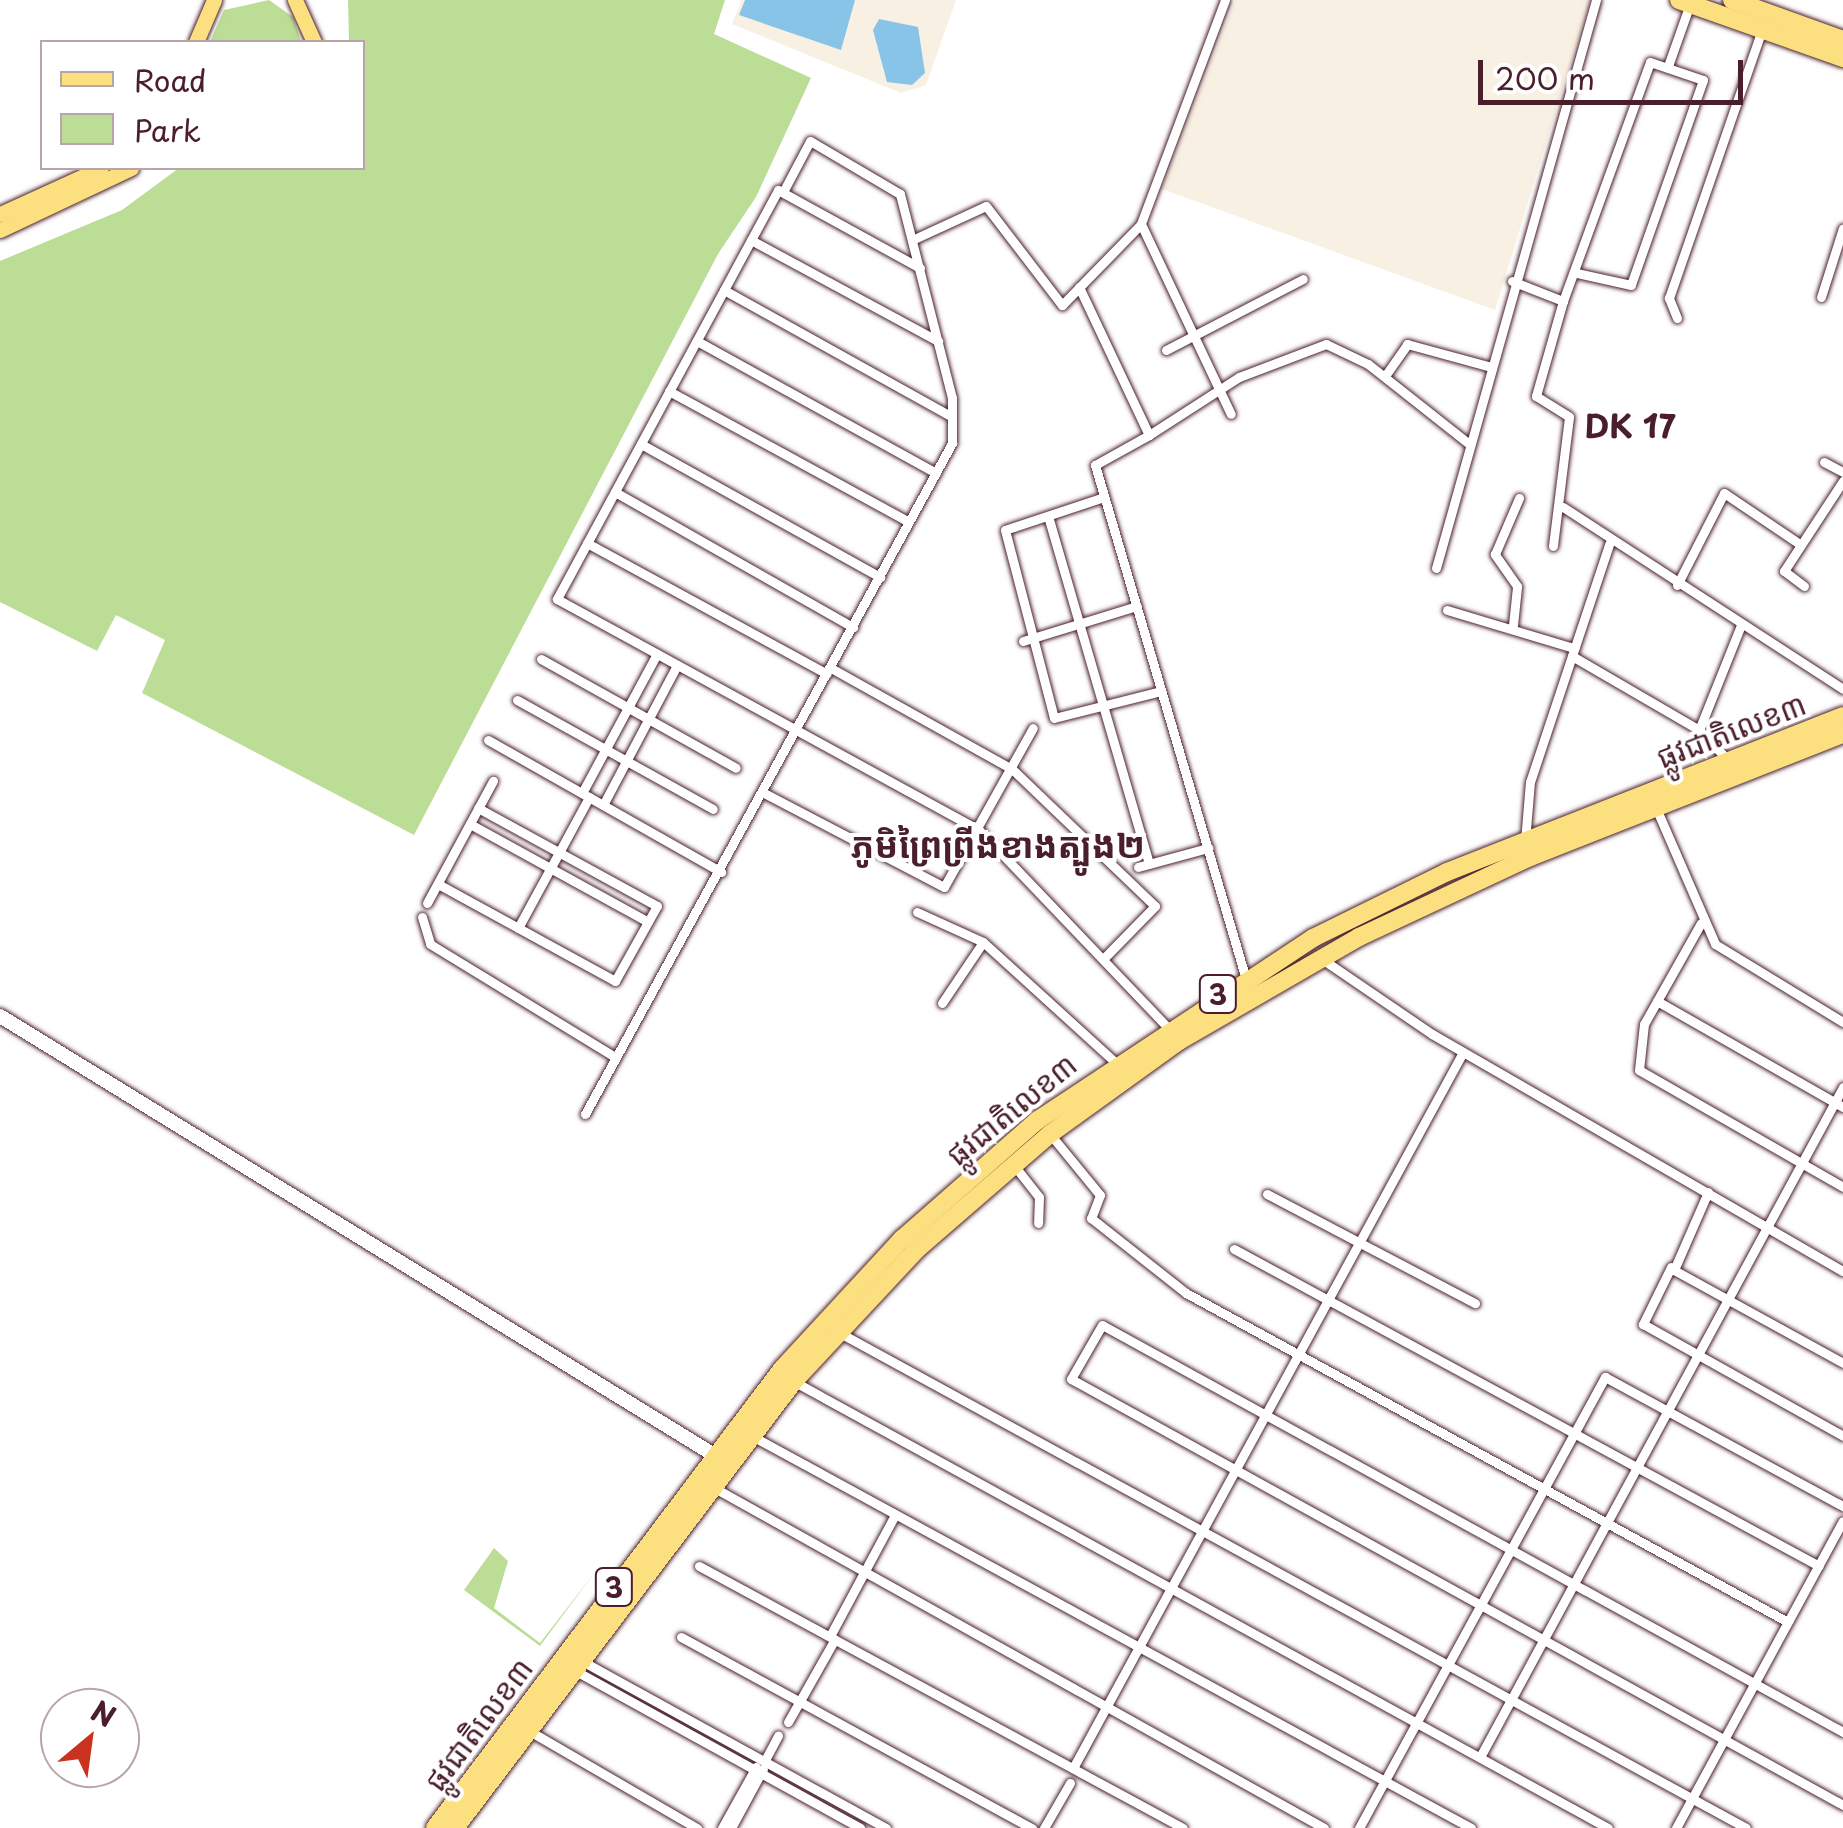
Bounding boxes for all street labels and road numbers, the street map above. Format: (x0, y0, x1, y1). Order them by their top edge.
street label: ផ្លូវជាតិលេខ៣ (1651, 685, 1811, 775)
road number: 3 (1198, 971, 1238, 1017)
street label: ផ្លូវជាតិលេខ៣ (939, 1046, 1083, 1172)
road number: 3 (594, 1564, 634, 1610)
street label: ផ្លូវជាតិលេខ៣ (416, 1651, 540, 1797)

